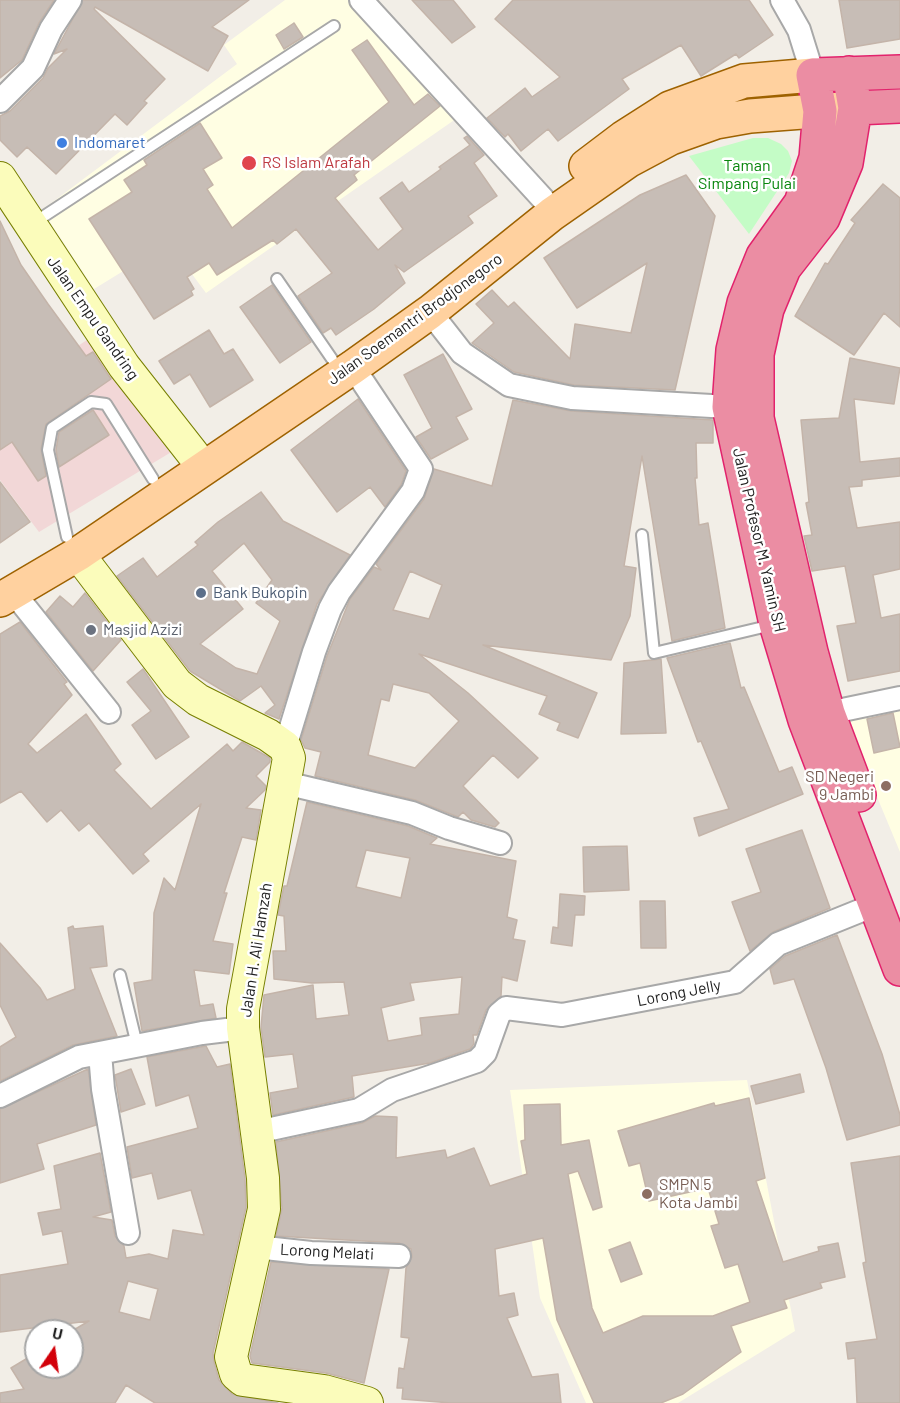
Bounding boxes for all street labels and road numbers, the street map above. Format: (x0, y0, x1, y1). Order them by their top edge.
street label: Jalan Soemantri Brodjonegoro (324, 249, 506, 389)
street label: Jalan Empu Gandring (43, 252, 143, 384)
street label: Jalan Profesor M. Yamin SH (728, 446, 790, 634)
street label: Jalan H. Ali Hamzah (236, 882, 276, 1018)
street label: Lorong Jelly (635, 975, 723, 1011)
street label: Lorong Melati (279, 1240, 375, 1264)

